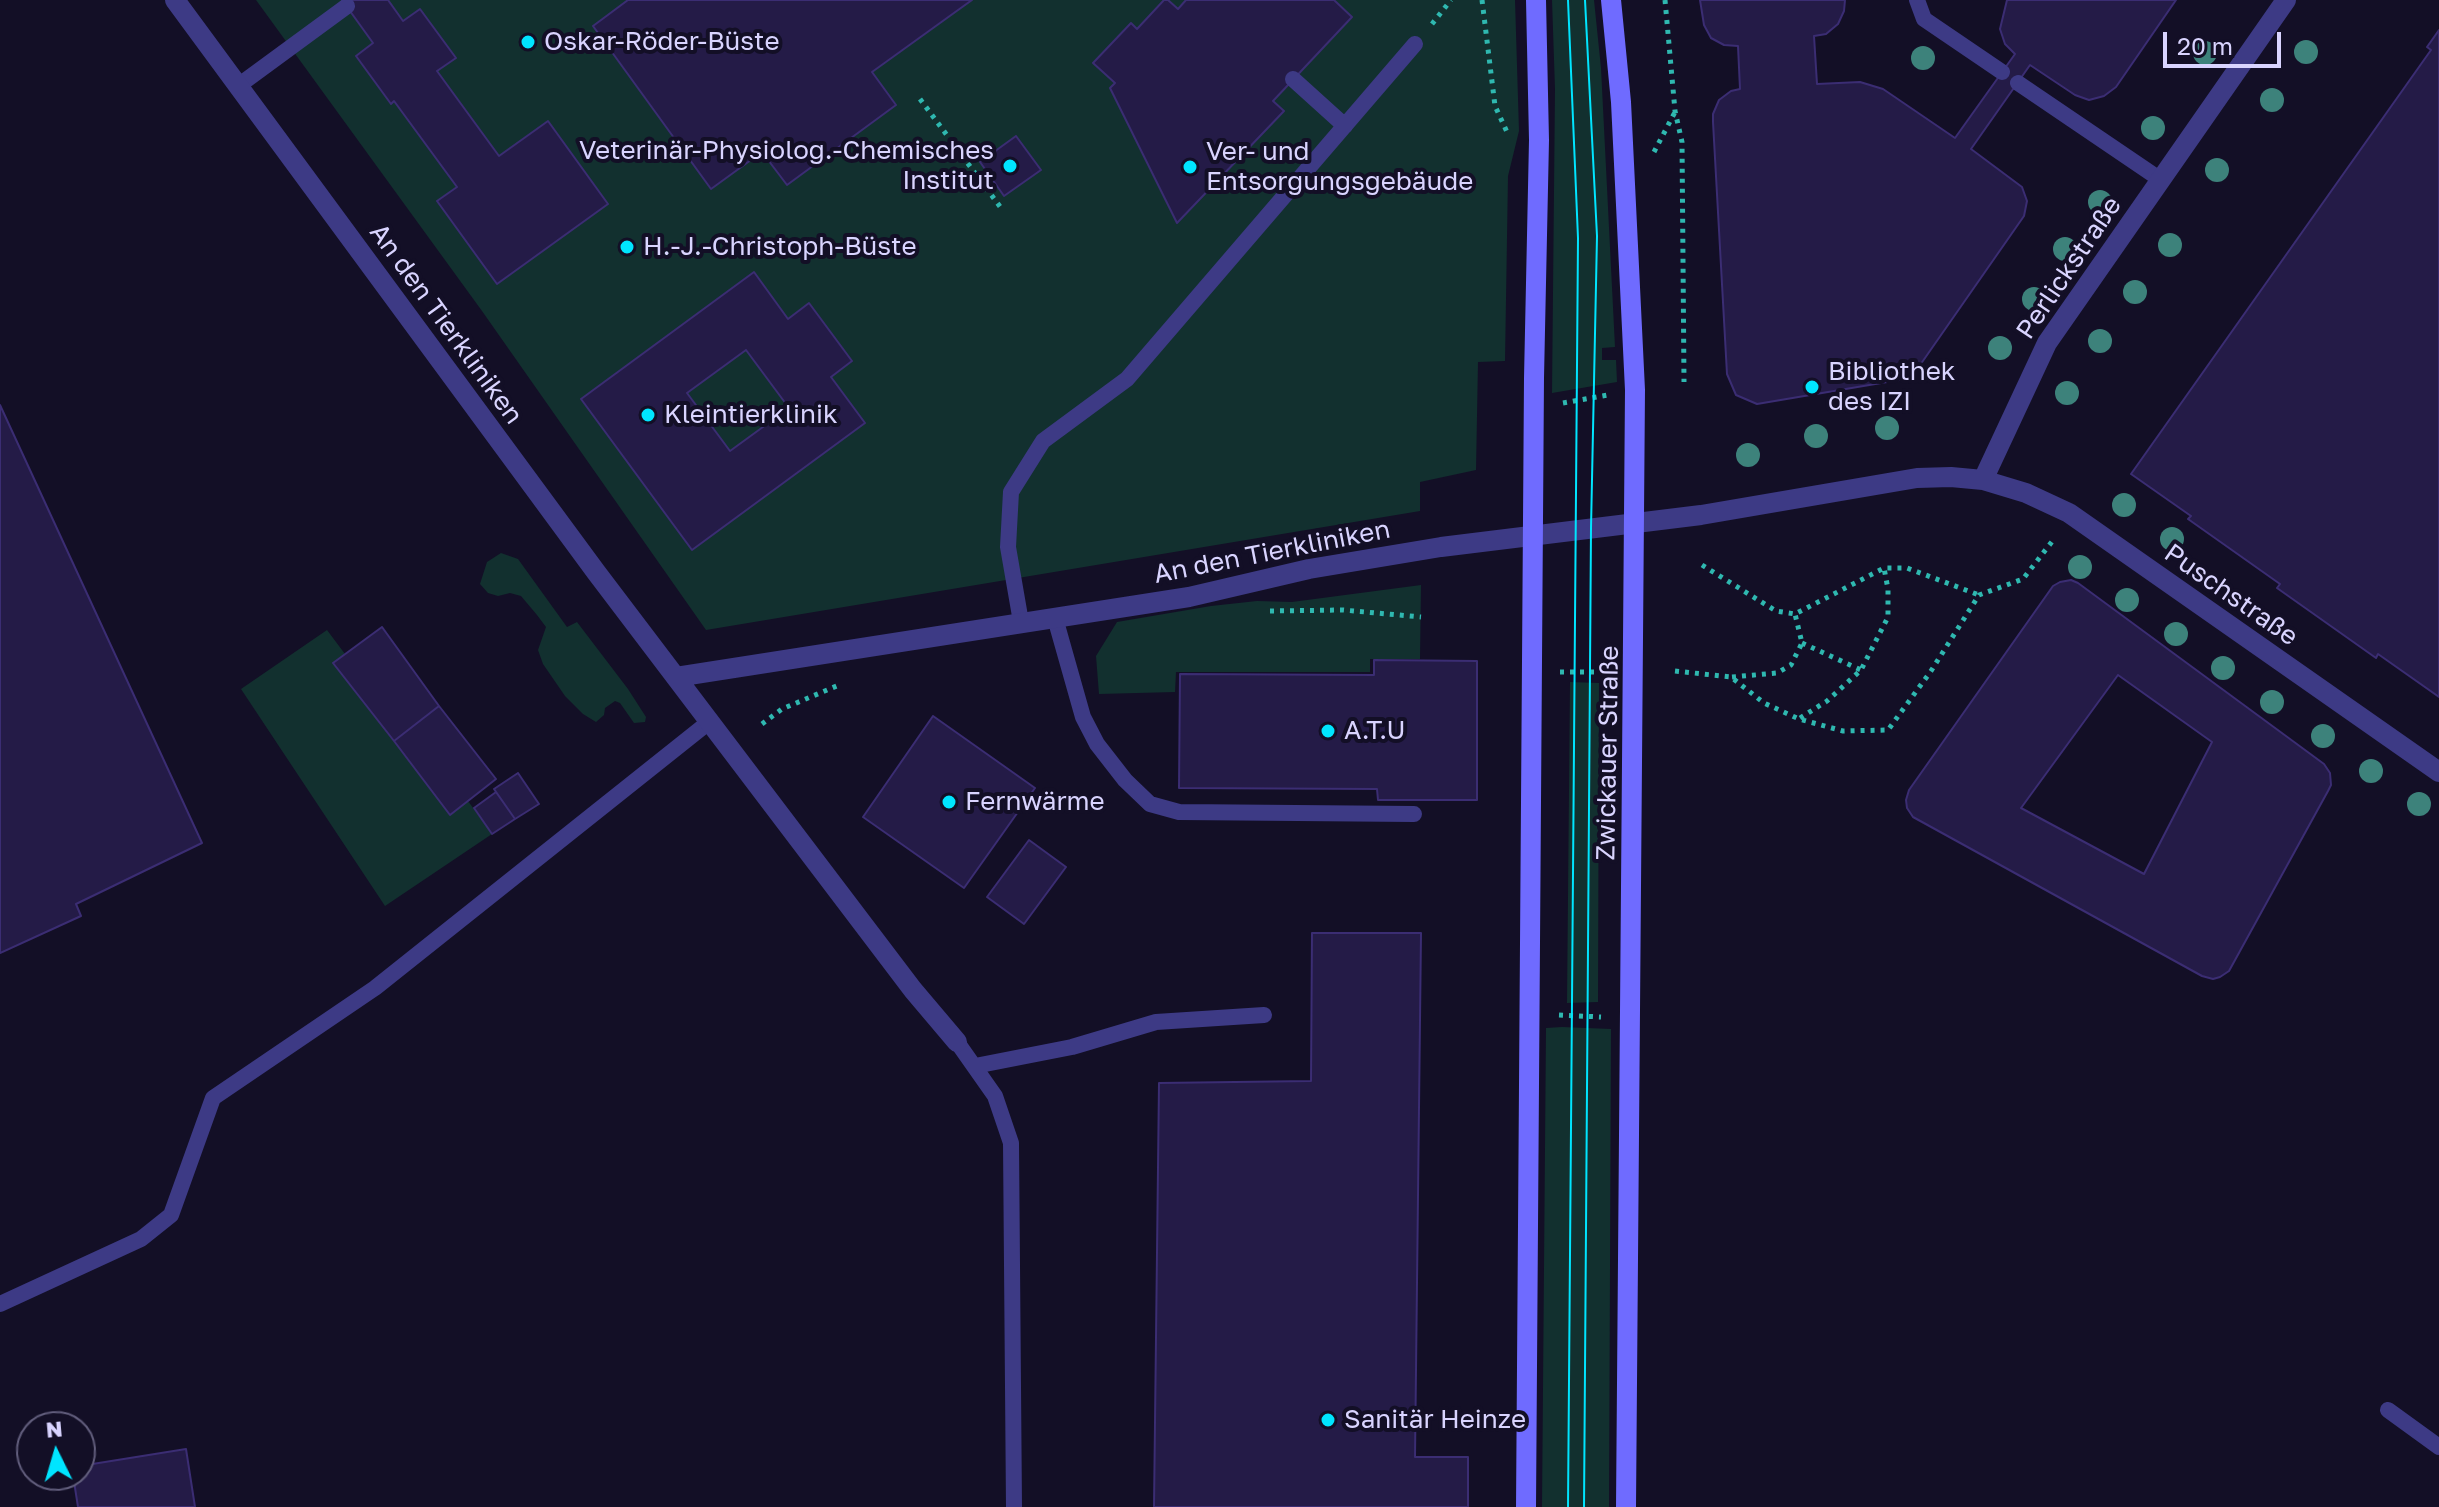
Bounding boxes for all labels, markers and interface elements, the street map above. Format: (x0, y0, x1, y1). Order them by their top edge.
scale bar (2167, 16, 2285, 66)
place label: Oskar-Röder-Büste (544, 26, 780, 58)
text: 20 m (2177, 31, 2233, 60)
marker: Oskar-Röder-Büste (519, 33, 537, 51)
place label: Veterinär-Physiolog.-Chemisches Institut (579, 135, 994, 196)
place label: Ver- und Entsorgungsgebäude (1206, 136, 1473, 198)
marker: Veterinär-Physiolog.-Chemisches Institut (1001, 157, 1019, 175)
marker: Ver- und Entsorgungsgebäude (1181, 158, 1199, 176)
street label: Perlickstraße (2010, 191, 2128, 345)
street label: An den Tierkliniken (363, 218, 529, 430)
place label: H.-J.-Christoph-Büste (643, 231, 917, 263)
marker: H.-J.-Christoph-Büste (618, 238, 636, 256)
place label: Bibliothek des IZI (1828, 356, 1955, 418)
marker: Bibliothek des IZI (1803, 378, 1821, 396)
place label: Kleintierklinik (664, 399, 838, 431)
marker: Kleintierklinik (639, 406, 657, 424)
street label: An den Tierkliniken (1151, 514, 1393, 590)
street label: Puschstraße (2158, 538, 2304, 652)
street label: Zwickauer Straße (1591, 645, 1625, 861)
place label: A.T.U (1344, 715, 1405, 747)
marker: A.T.U (1319, 722, 1337, 740)
place label: Fernwärme (965, 786, 1105, 818)
marker: Fernwärme (940, 793, 958, 811)
place label: Sanitär Heinze (1344, 1404, 1526, 1436)
north arrow (16, 1411, 96, 1491)
marker: Sanitär Heinze (1319, 1411, 1337, 1429)
text: N (45, 1414, 64, 1443)

